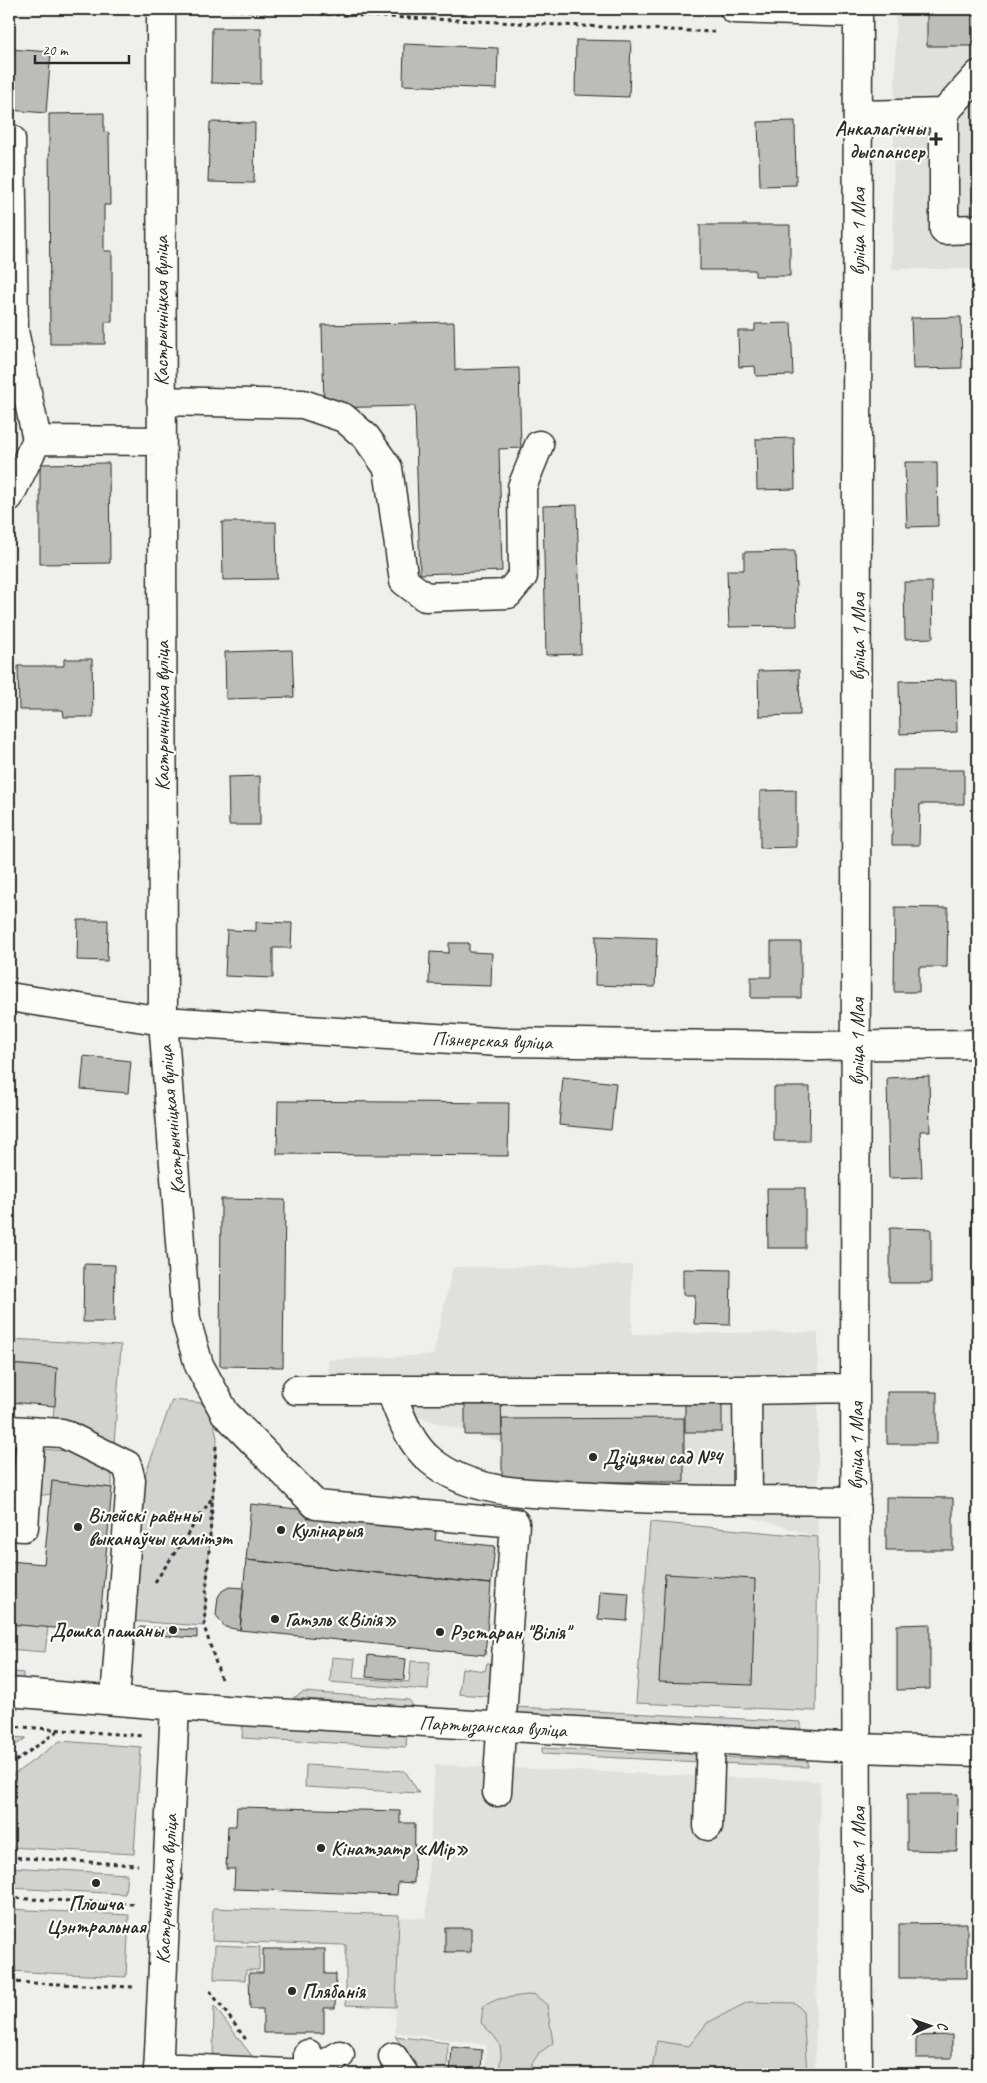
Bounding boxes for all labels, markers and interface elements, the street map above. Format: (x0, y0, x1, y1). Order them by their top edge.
scale bar (35, 32, 129, 64)
text: 20 m (42, 41, 69, 60)
place label: Анкалагічны дыспансер (835, 116, 927, 164)
marker: Анкалагічны дыспансер (929, 132, 943, 146)
street label: вуліца 1 Мая (846, 187, 871, 276)
street label: Кастрычніцкая вуліца (149, 235, 174, 386)
street label: вуліца 1 Мая (846, 592, 871, 681)
street label: Кастрычніцкая вуліца (150, 640, 175, 791)
street label: вуліца 1 Мая (845, 997, 870, 1086)
street label: Піянерская вуліца (431, 1026, 554, 1055)
street label: Кастрычніцкая вуліца (152, 1043, 190, 1196)
street label: вуліца 1 Мая (844, 1401, 869, 1490)
place label: Дзіцячы сад №4 (603, 1445, 725, 1471)
marker: Дзіцячы сад №4 (587, 1451, 599, 1463)
place label: Вілейскі раённы выканаўчы камітэт (88, 1503, 234, 1551)
place label: Кулінарыя (291, 1518, 364, 1543)
marker: Вілейскі раённы выканаўчы камітэт (72, 1521, 84, 1533)
marker: Кулінарыя (275, 1524, 287, 1536)
place label: Гатэль «Вілія» (285, 1607, 397, 1632)
marker: Гатэль «Вілія» (269, 1613, 281, 1625)
place label: Дошка пашаны (50, 1618, 165, 1643)
place label: Рэстаран "Вілія" (450, 1620, 574, 1645)
marker: Дошка пашаны (167, 1624, 179, 1636)
marker: Рэстаран "Вілія" (434, 1626, 446, 1638)
street label: Партызанская вуліца (419, 1710, 569, 1744)
street label: вуліца 1 Мая (846, 1806, 871, 1895)
street label: Кастрычніцкая вуліца (150, 1812, 183, 1965)
place label: Кінатэатр «Мір» (331, 1836, 469, 1861)
marker: Кінатэатр «Мір» (315, 1842, 327, 1854)
marker: Плошча Цэнтральная (90, 1877, 102, 1889)
place label: Плошча Цэнтральная (46, 1891, 147, 1939)
place label: Плябанія (302, 1979, 367, 2004)
marker: Плябанія (286, 1985, 298, 1997)
north arrow (904, 2000, 954, 2050)
text: С (934, 2022, 951, 2031)

